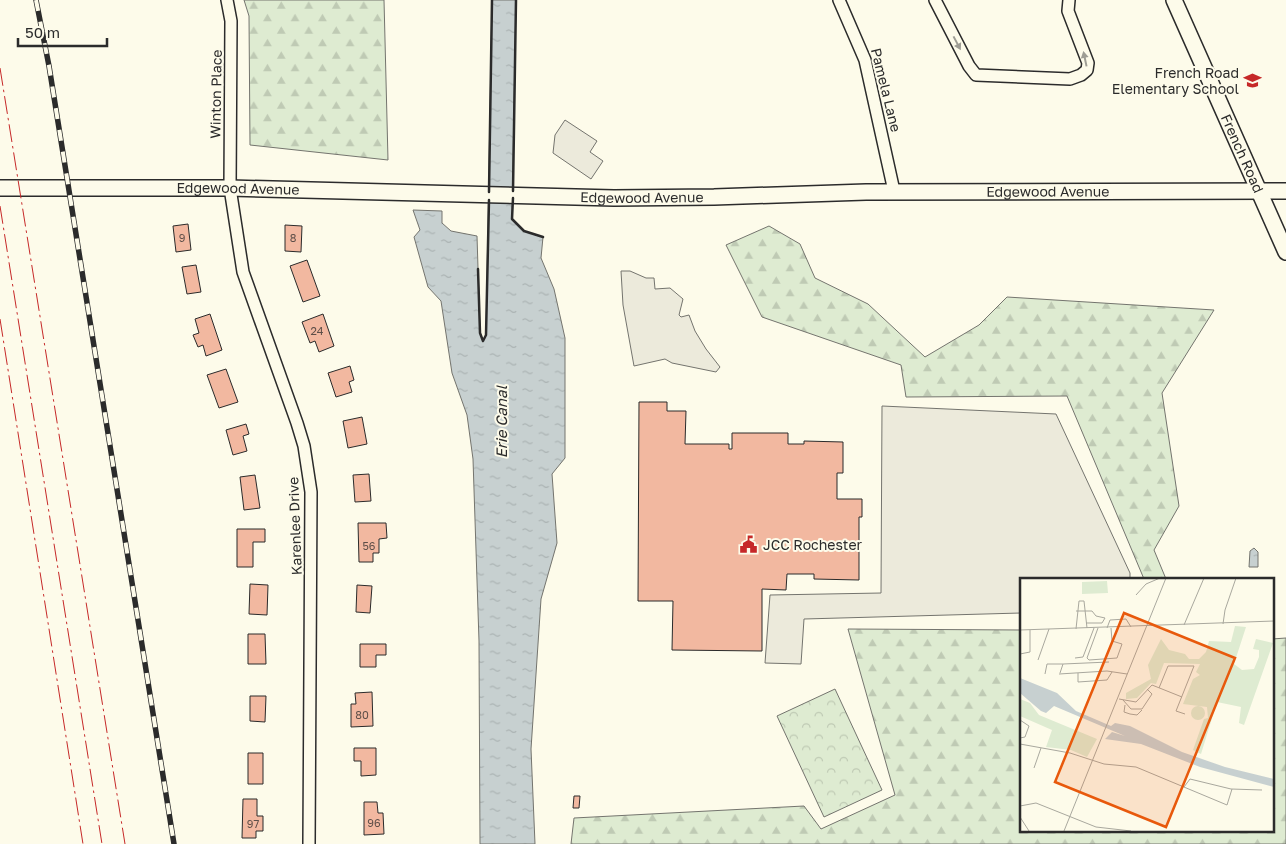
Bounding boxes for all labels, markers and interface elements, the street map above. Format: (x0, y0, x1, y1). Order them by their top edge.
scale bar (18, 15, 106, 47)
text: 50 m (25, 23, 60, 41)
one-way arrow (953, 36, 961, 51)
street label: Pamela Lane (868, 46, 905, 134)
street label: Winton Place (206, 49, 225, 139)
one-way arrow (1081, 51, 1089, 66)
place label: French Road Elementary School (1112, 64, 1239, 97)
school or university icon: French Road Elementary School (1243, 71, 1263, 91)
street label: French Road (1218, 111, 1268, 195)
street label: Edgewood Avenue (176, 179, 300, 198)
street label: Edgewood Avenue (986, 182, 1109, 200)
street label: Edgewood Avenue (580, 188, 704, 206)
house number: 9 (179, 231, 185, 244)
house number: 8 (290, 231, 297, 244)
house number: 24 (310, 324, 324, 337)
water label: Erie Canal (492, 384, 510, 458)
street label: Karenlee Drive (284, 477, 305, 575)
public building icon: JCC Rochester (739, 535, 759, 555)
place label: JCC Rochester (763, 536, 863, 553)
house number: 56 (362, 539, 376, 552)
inset map (1020, 578, 1274, 832)
house number: 80 (355, 708, 369, 721)
house number: 96 (367, 816, 381, 829)
house number: 97 (247, 817, 259, 830)

